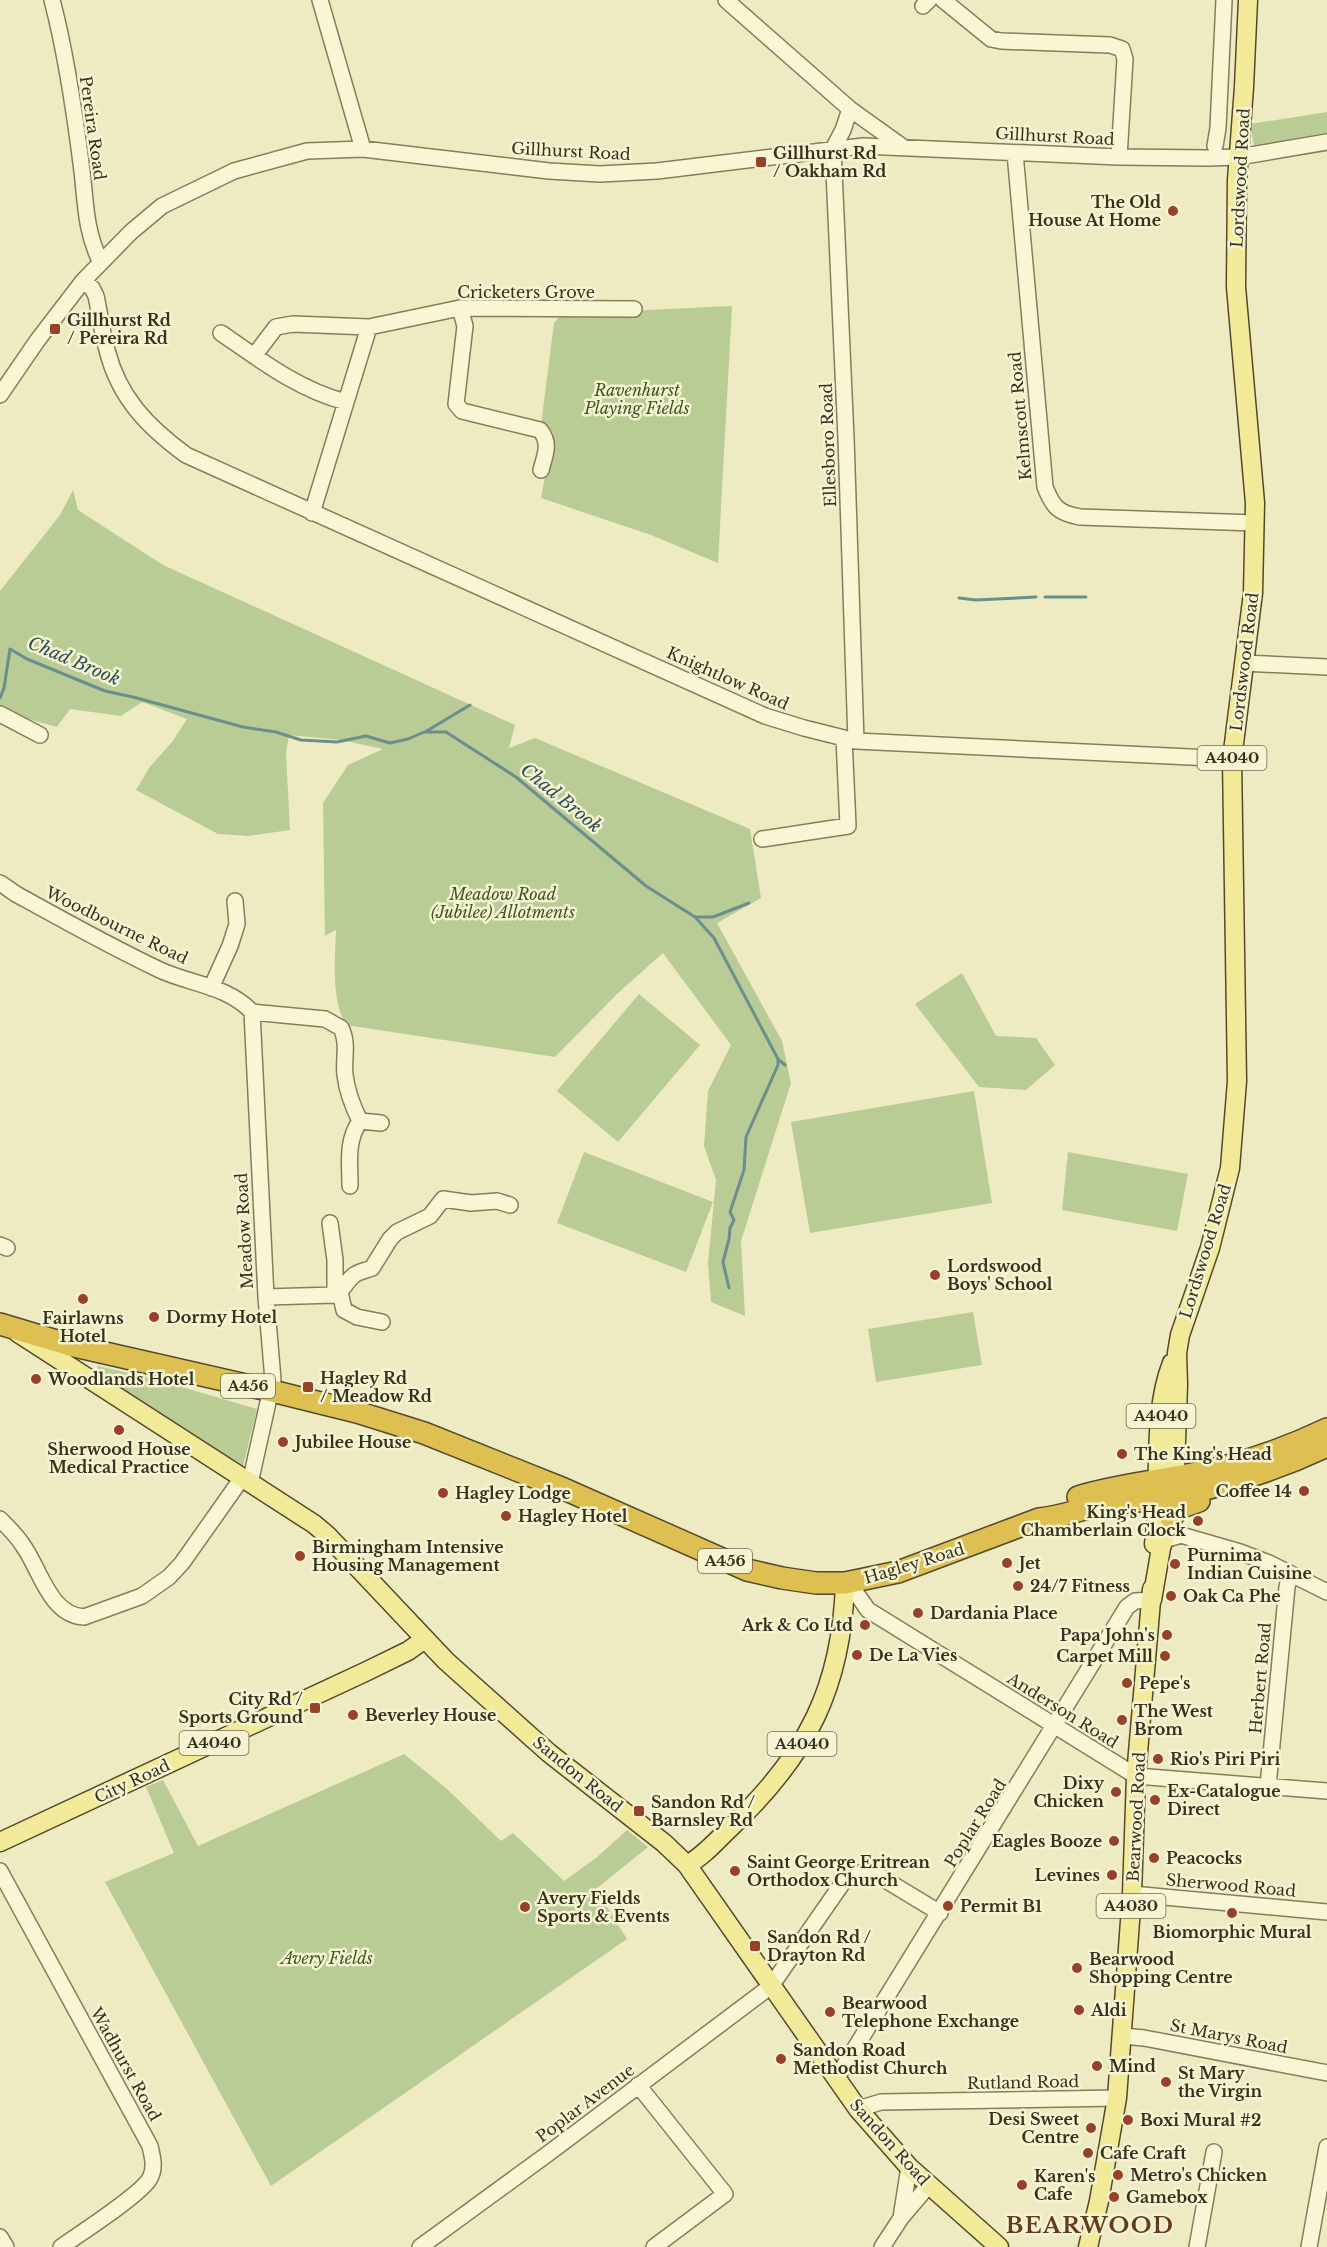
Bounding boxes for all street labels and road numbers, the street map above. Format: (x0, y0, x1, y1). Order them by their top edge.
street label: Pereira Road (76, 74, 110, 182)
street label: Lordswood Road (1226, 107, 1254, 248)
street label: Gillhurst Road (995, 123, 1115, 149)
street label: Gillhurst Road (511, 138, 631, 164)
street label: Cricketers Grove (457, 282, 595, 302)
street label: Kelmscott Road (1004, 351, 1036, 481)
street label: Ellesboro Road (816, 382, 840, 508)
street label: Lordswood Road (1226, 591, 1262, 733)
street label: Knightlow Road (664, 642, 792, 714)
road number: A4040 (1198, 746, 1266, 770)
street label: Woodbourne Road (42, 881, 192, 968)
street label: Meadow Road (231, 1172, 257, 1290)
street label: Lordswood Road (1175, 1181, 1235, 1321)
road number: A456 (221, 1374, 275, 1398)
road number: A4040 (1126, 1404, 1196, 1428)
street label: Hagley Road (861, 1538, 967, 1588)
road number: A456 (698, 1549, 752, 1573)
street label: Herbert Road (1245, 1621, 1275, 1735)
street label: Anderson Road (1003, 1667, 1122, 1752)
road number: A4040 (180, 1731, 248, 1755)
street label: Sandon Road (529, 1732, 627, 1816)
road number: A4040 (768, 1732, 836, 1756)
street label: Bearwood Road (1123, 1751, 1149, 1883)
street label: City Road (91, 1755, 173, 1807)
street label: Poplar Road (940, 1775, 1010, 1871)
street label: Sherwood Road (1165, 1869, 1297, 1901)
road number: A4030 (1096, 1894, 1166, 1918)
street label: Wadhurst Road (86, 2003, 166, 2125)
street label: St Marys Road (1169, 2015, 1290, 2057)
street label: Poplar Avenue (532, 2060, 638, 2146)
street label: Rutland Road (967, 2071, 1080, 2093)
street label: Sandon Road (846, 2095, 934, 2190)

